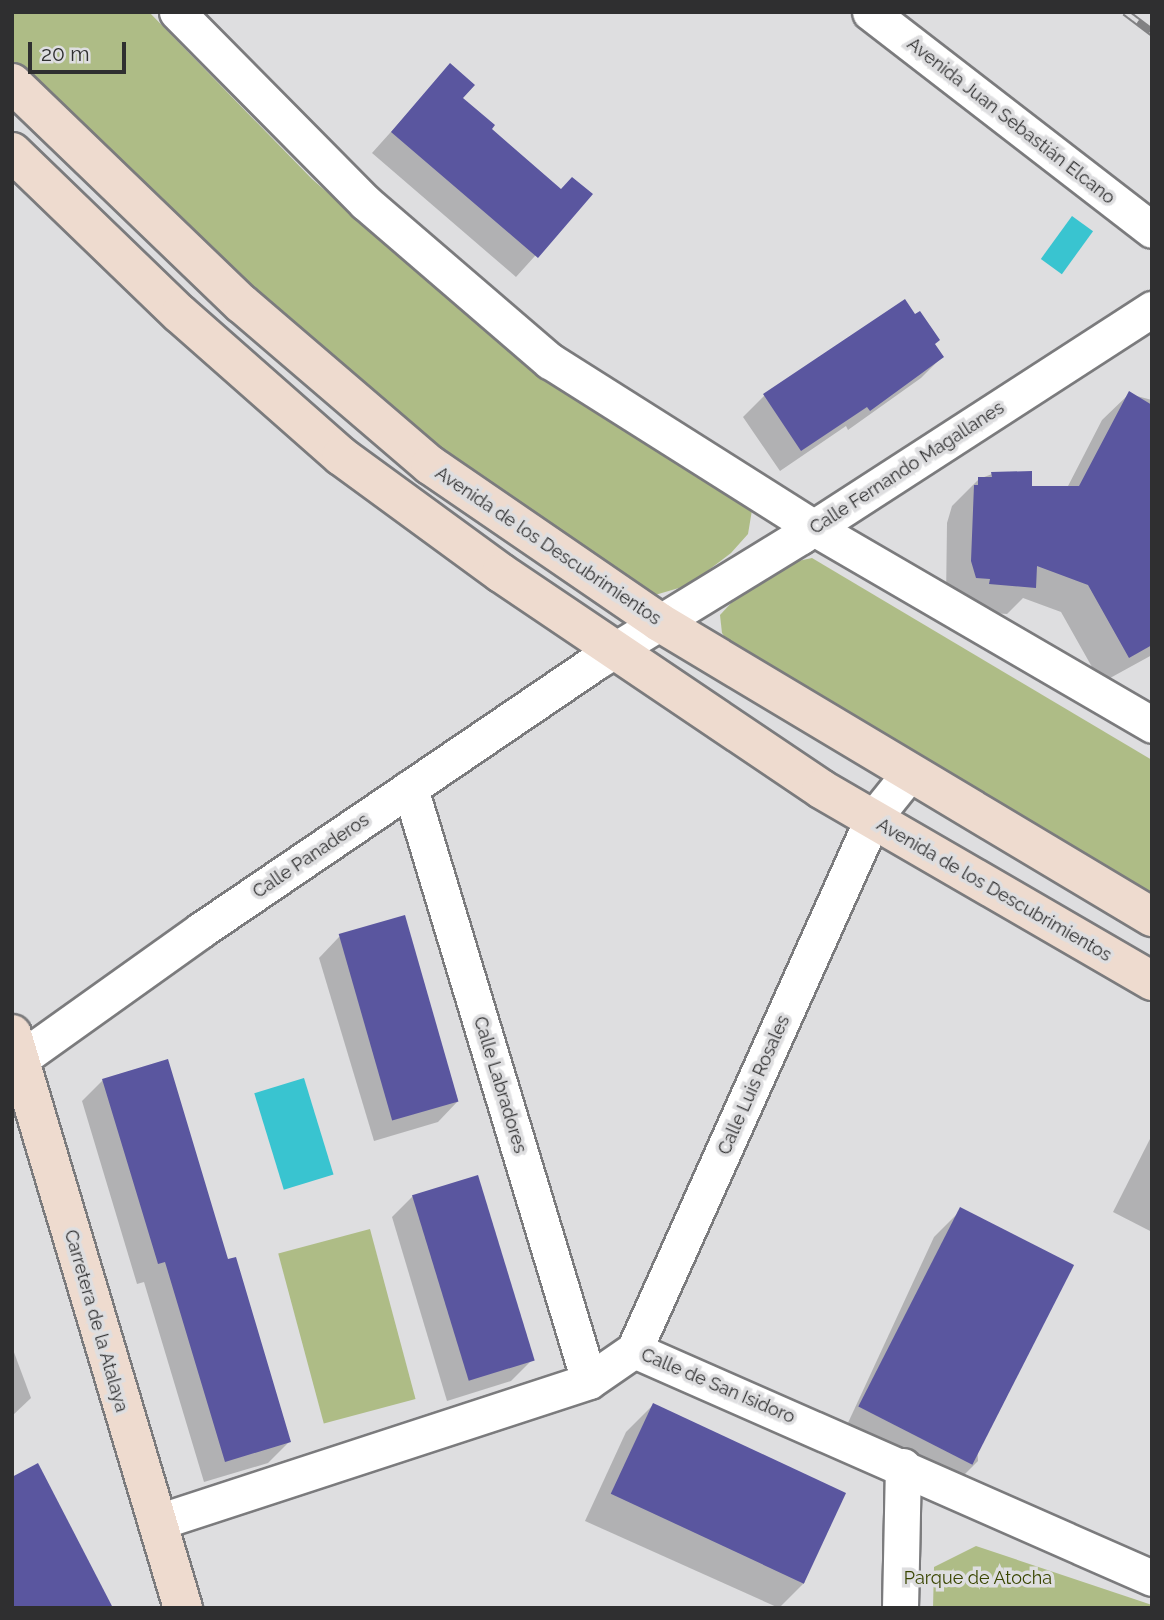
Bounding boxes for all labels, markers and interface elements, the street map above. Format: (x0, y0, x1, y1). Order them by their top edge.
scale bar (32, 28, 130, 72)
street label: Avenida Juan Sebastián Elcano (903, 33, 1119, 209)
text: 20 m (41, 41, 89, 66)
street label: Calle Fernando Magallanes (806, 397, 1008, 539)
street label: Avenida de los Descubrimientos (431, 462, 665, 630)
street label: Calle Panaderos (249, 809, 373, 903)
street label: Avenida de los Descubrimientos (873, 814, 1115, 966)
street label: Calle Luis Rosales (714, 1012, 794, 1158)
street label: Calle Labradores (469, 1014, 531, 1156)
street label: Carretera de la Atalaya (60, 1227, 132, 1415)
street label: Calle de San Isidoro (638, 1344, 798, 1428)
park label: Parque de Atocha (904, 1567, 1052, 1589)

